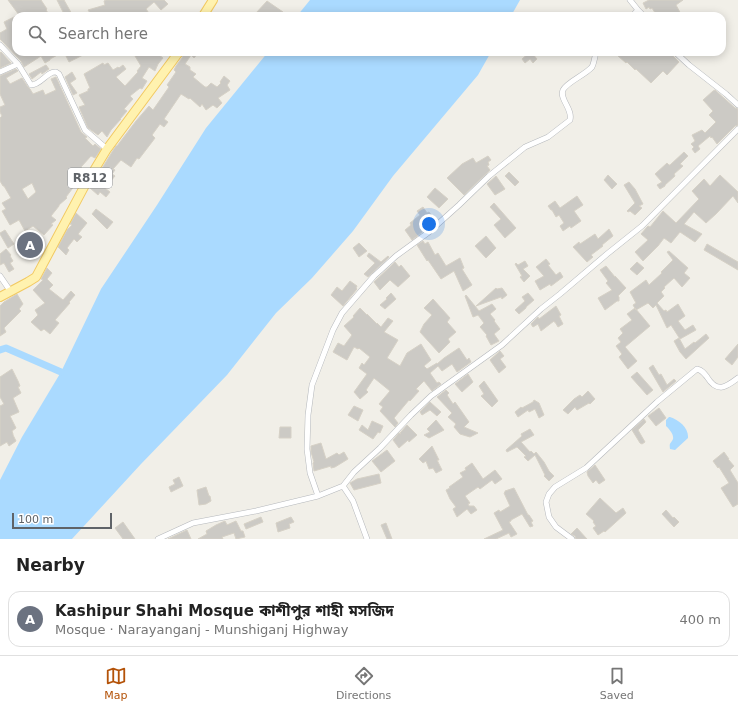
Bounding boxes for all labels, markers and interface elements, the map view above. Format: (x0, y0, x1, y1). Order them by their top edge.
search box (12, 12, 726, 56)
icon: search (26, 23, 48, 45)
text: Search here (58, 25, 148, 43)
road number: R812 (68, 168, 112, 188)
your location (419, 214, 439, 234)
pin: A (17, 230, 43, 260)
scale bar (12, 511, 112, 530)
text: 100 m (18, 513, 53, 526)
text: Nearby (16, 555, 85, 575)
text: Kashipur Shahi Mosque কাশীপুর শাহী মসজিদ (55, 602, 394, 620)
text: A (25, 612, 35, 627)
text: 400 m (679, 612, 721, 627)
text: Mosque · Narayanganj - Munshiganj Highway (55, 622, 348, 637)
tab: Map (104, 665, 127, 702)
tab: Directions (336, 665, 391, 702)
tab: Saved (600, 665, 634, 702)

